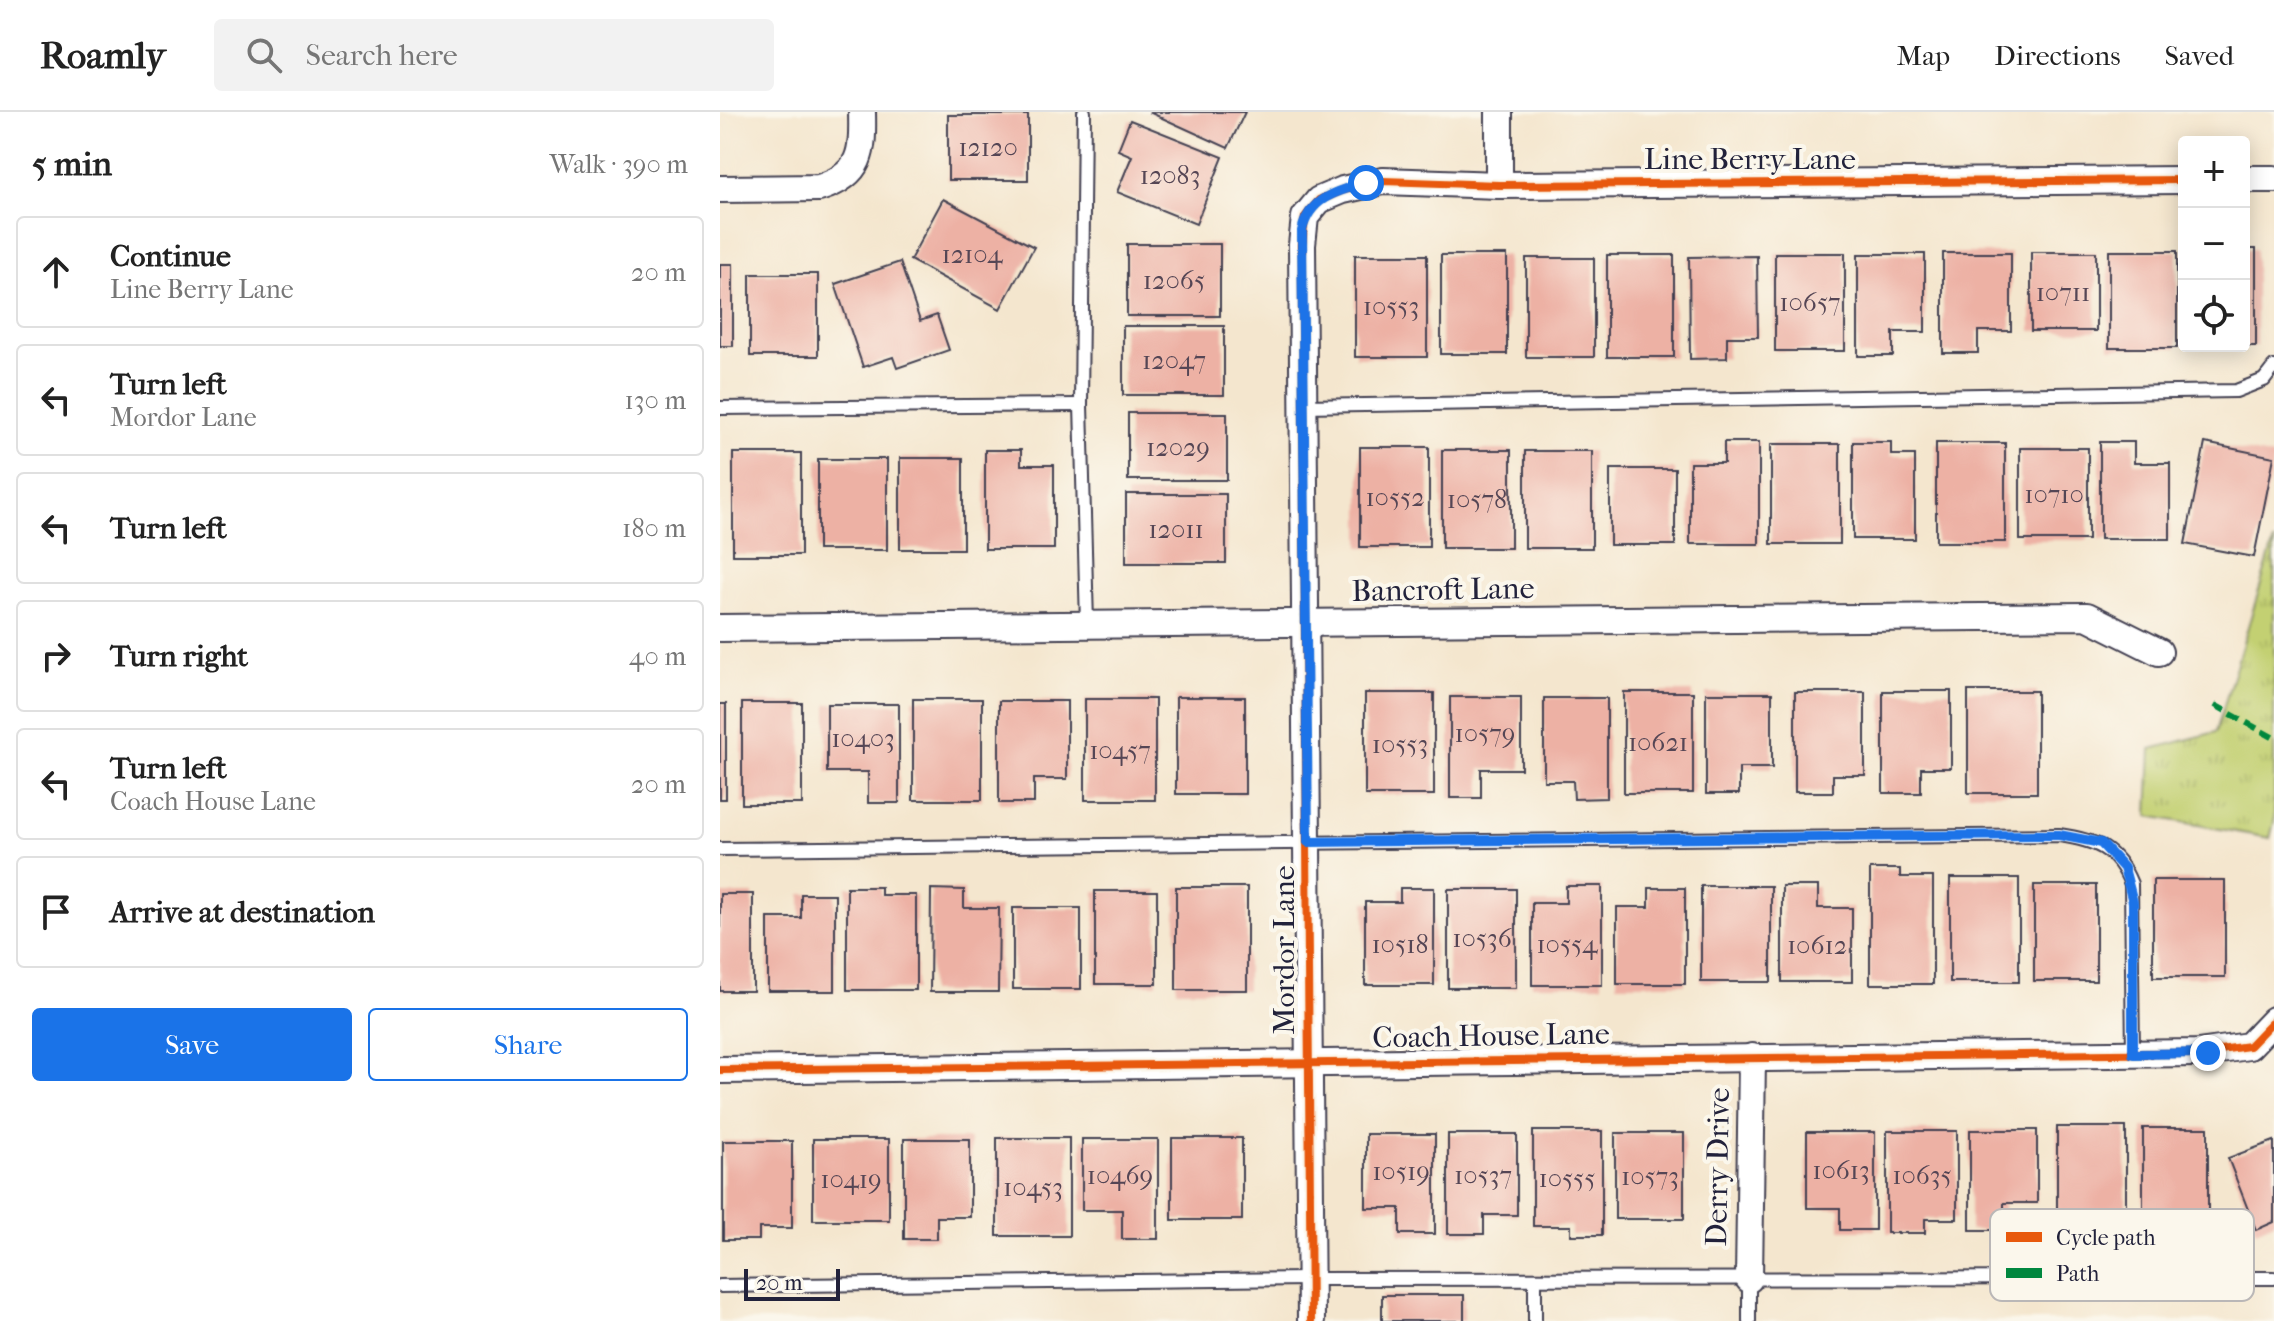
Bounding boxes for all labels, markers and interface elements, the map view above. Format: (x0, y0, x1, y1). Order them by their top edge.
search box (214, 19, 774, 91)
text: Roamly (40, 33, 166, 78)
icon: search (242, 33, 286, 77)
text: Search here (306, 38, 458, 73)
text: Map (1897, 39, 1950, 72)
text: Directions (1994, 39, 2121, 72)
text: Saved (2165, 39, 2234, 72)
house number: 12120 (958, 132, 1018, 163)
map controls (2178, 136, 2250, 352)
button: + (2178, 136, 2250, 208)
street label: Line Berry Lane (1644, 142, 1856, 177)
text: 5 min (32, 144, 112, 184)
text: Walk · 390 m (549, 149, 688, 180)
house number: 12083 (1140, 160, 1200, 191)
route start (1348, 165, 1384, 201)
button: − (2178, 208, 2250, 280)
text: Continue (110, 239, 231, 274)
house number: 12104 (941, 239, 1003, 270)
icon: ahead (34, 250, 78, 294)
text: 20 m (631, 257, 686, 288)
house number: 12065 (1143, 265, 1205, 296)
text: Line Berry Lane (110, 274, 294, 305)
house number: 10711 (2036, 277, 2090, 308)
button: locate (2178, 280, 2250, 352)
house number: 10657 (1779, 287, 1841, 318)
house number: 10553 (1363, 291, 1419, 322)
house number: 12047 (1142, 345, 1206, 376)
text: Turn left (110, 367, 227, 402)
icon: left (34, 378, 78, 422)
text: 130 m (625, 385, 686, 416)
text: Mordor Lane (110, 402, 257, 433)
house number: 12029 (1146, 432, 1210, 463)
house number: 10710 (2024, 479, 2084, 510)
house number: 10552 (1365, 482, 1425, 513)
house number: 10578 (1447, 484, 1507, 515)
icon: left (34, 506, 78, 550)
text: Turn left (110, 511, 227, 546)
text: 180 m (622, 513, 686, 544)
house number: 12011 (1148, 514, 1204, 545)
street label: Bancroft Lane (1351, 571, 1535, 609)
icon: right (34, 634, 78, 678)
text: Turn right (110, 639, 248, 674)
text: 40 m (629, 641, 686, 672)
house number: 10579 (1455, 718, 1515, 749)
house number: 10403 (831, 723, 895, 754)
house number: 10621 (1628, 727, 1688, 758)
house number: 10553 (1372, 729, 1428, 760)
house number: 10457 (1089, 735, 1151, 766)
text: Turn left (110, 751, 227, 786)
icon: left (34, 762, 78, 806)
text: 20 m (631, 769, 686, 800)
text: Coach House Lane (110, 786, 316, 817)
street label: Mordor Lane (1267, 865, 1302, 1035)
icon: arrive (34, 890, 78, 934)
text: Arrive at destination (110, 895, 375, 930)
house number: 10536 (1452, 923, 1513, 954)
house number: 10518 (1371, 929, 1429, 960)
house number: 10554 (1536, 929, 1598, 960)
house number: 10612 (1787, 930, 1847, 961)
button: Save (32, 1008, 352, 1081)
button: Share (368, 1008, 688, 1081)
street label: Coach House Lane (1372, 1016, 1610, 1056)
route end (2190, 1035, 2226, 1071)
street label: Derry Drive (1699, 1087, 1737, 1247)
house number: 10613 (1812, 1155, 1870, 1186)
house number: 10519 (1372, 1156, 1430, 1187)
house number: 10469 (1087, 1160, 1153, 1191)
house number: 10537 (1454, 1160, 1512, 1191)
house number: 10635 (1892, 1160, 1952, 1191)
house number: 10573 (1621, 1161, 1679, 1192)
house number: 10555 (1539, 1163, 1595, 1194)
house number: 10419 (820, 1164, 882, 1195)
house number: 10453 (1003, 1172, 1063, 1203)
legend (1990, 1209, 2254, 1301)
text: Cycle path (2056, 1225, 2156, 1251)
text: Path (2056, 1261, 2100, 1287)
scale bar (744, 1265, 840, 1301)
text: 20 m (756, 1270, 802, 1296)

